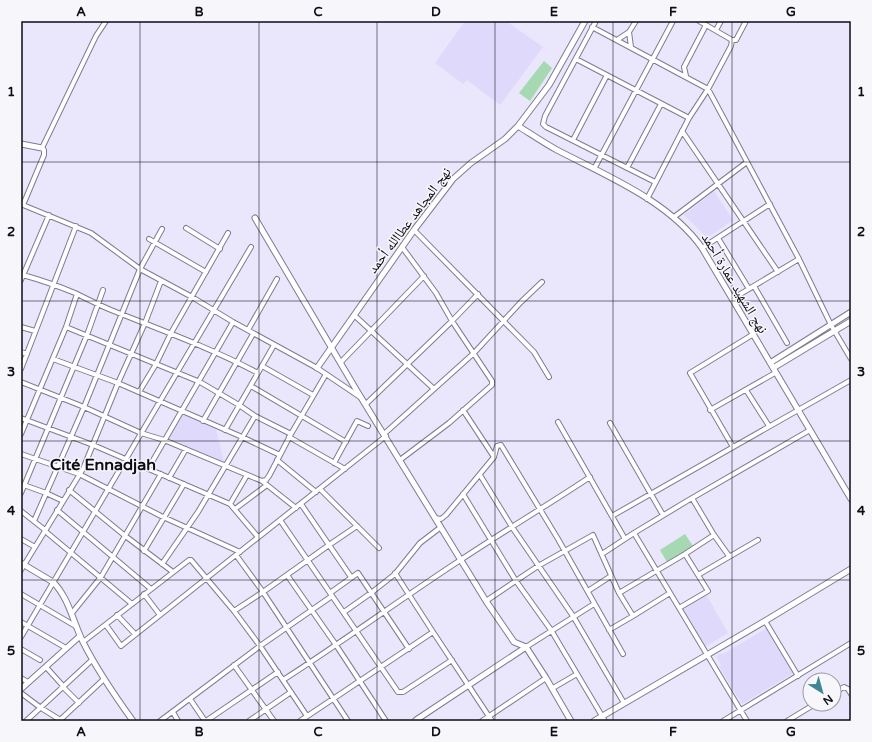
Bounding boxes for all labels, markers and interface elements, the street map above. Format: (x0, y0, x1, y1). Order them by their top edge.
text: A (76, 4, 86, 20)
text: B (194, 4, 204, 20)
text: C (313, 4, 323, 20)
text: D (431, 4, 441, 20)
text: E (550, 4, 558, 20)
text: F (669, 4, 677, 20)
text: G (786, 4, 796, 20)
text: 1 (7, 84, 15, 100)
text: 1 (857, 84, 865, 100)
street label: نهج المجاهد عطاالله أحمد (364, 164, 456, 277)
text: 2 (7, 224, 15, 240)
text: 2 (857, 224, 865, 240)
street label: نهج الشهيد عمارة أحمد (697, 230, 771, 337)
text: 3 (7, 364, 15, 380)
text: 3 (857, 364, 865, 380)
district label: Cité Ennadjah (50, 455, 156, 475)
text: 4 (7, 503, 16, 519)
text: 4 (857, 503, 866, 519)
text: 5 (7, 643, 15, 659)
text: 5 (857, 643, 865, 659)
north arrow (802, 672, 842, 712)
text: N (820, 692, 835, 707)
text: A (76, 724, 86, 740)
text: B (194, 724, 204, 740)
text: C (313, 724, 323, 740)
text: D (431, 724, 441, 740)
text: E (550, 724, 558, 740)
text: F (669, 724, 677, 740)
text: G (786, 724, 796, 740)

